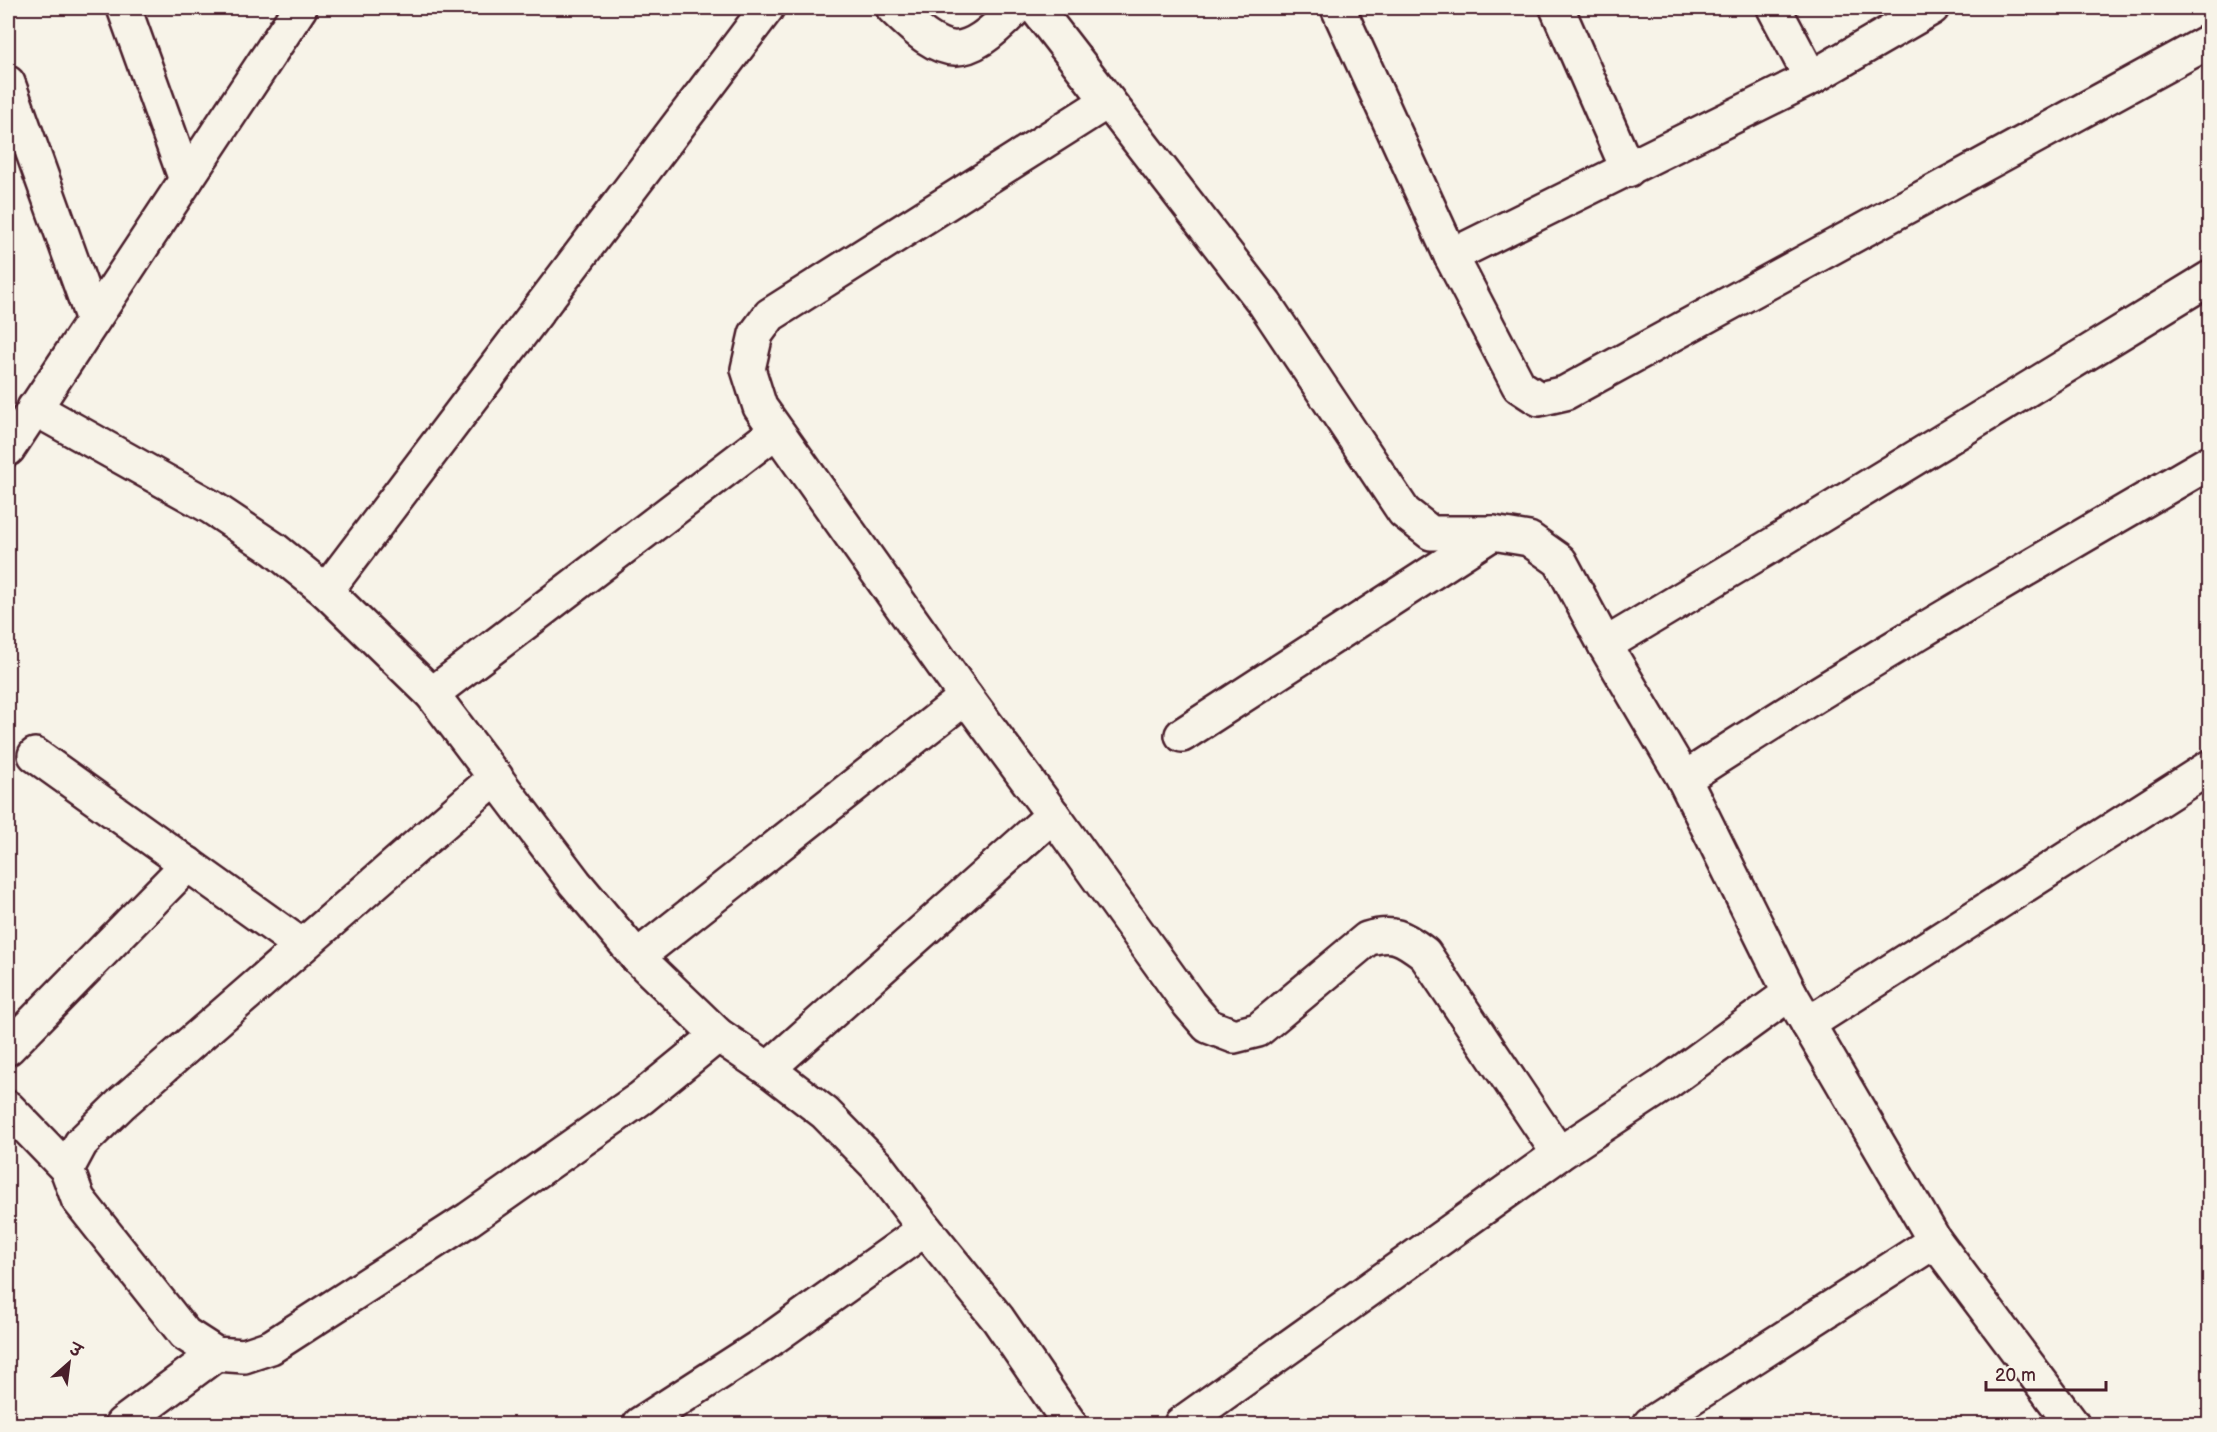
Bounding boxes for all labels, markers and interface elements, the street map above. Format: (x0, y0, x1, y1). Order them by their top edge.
north arrow (39, 1333, 99, 1393)
text: उ (64, 1339, 86, 1363)
scale bar (1986, 1354, 2106, 1392)
text: 20 m (1995, 1365, 2036, 1386)

